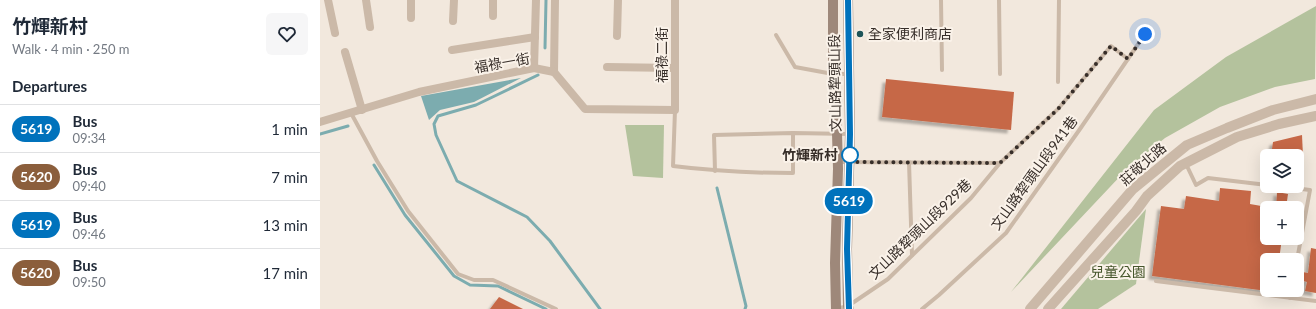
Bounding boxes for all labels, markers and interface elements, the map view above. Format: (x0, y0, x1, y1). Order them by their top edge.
button: heart (266, 13, 308, 55)
text: 竹輝新村 (12, 14, 88, 37)
your location (1135, 24, 1155, 44)
place label: 全家便利商店 (868, 25, 952, 42)
street label: 福祿二街 (653, 27, 670, 83)
marker: 全家便利商店 (855, 29, 865, 39)
street label: 文山路犂頭山段 (825, 34, 844, 132)
text: Walk · 4 min · 250 m (12, 41, 130, 57)
street label: 福祿一街 (473, 49, 531, 76)
text: Departures (12, 77, 87, 95)
text: Bus (72, 112, 97, 130)
street label: 文山路犂頭山段941巷 (987, 113, 1081, 233)
text: 5619 (20, 120, 52, 137)
text: 1 min (271, 120, 308, 138)
text: 09:34 (72, 130, 106, 146)
street label: 莊敬北路 (1116, 139, 1169, 188)
place label: 竹輝新村 (782, 146, 838, 163)
marker: 竹輝新村 (841, 146, 859, 164)
map controls (1260, 149, 1304, 297)
button: layers (1260, 149, 1304, 193)
text: Bus (72, 160, 97, 178)
text: 5620 (20, 168, 52, 185)
text: 7 min (271, 168, 308, 186)
street label: 文山路犂頭山段929巷 (865, 175, 975, 282)
text: 09:40 (72, 178, 106, 194)
line badge: 5619 (821, 188, 877, 214)
text: 5619 (833, 192, 865, 209)
button: + (1260, 201, 1304, 245)
text: Bus (72, 208, 97, 226)
text: 5619 (20, 216, 52, 233)
text: 13 min (262, 216, 308, 234)
text: 09:46 (72, 226, 106, 242)
button: − (1260, 253, 1304, 297)
text: Bus (72, 256, 97, 274)
park label: 兒童公園 (1090, 263, 1146, 280)
text: 5620 (20, 264, 52, 281)
text: 17 min (262, 264, 308, 282)
text: 09:50 (72, 274, 106, 290)

